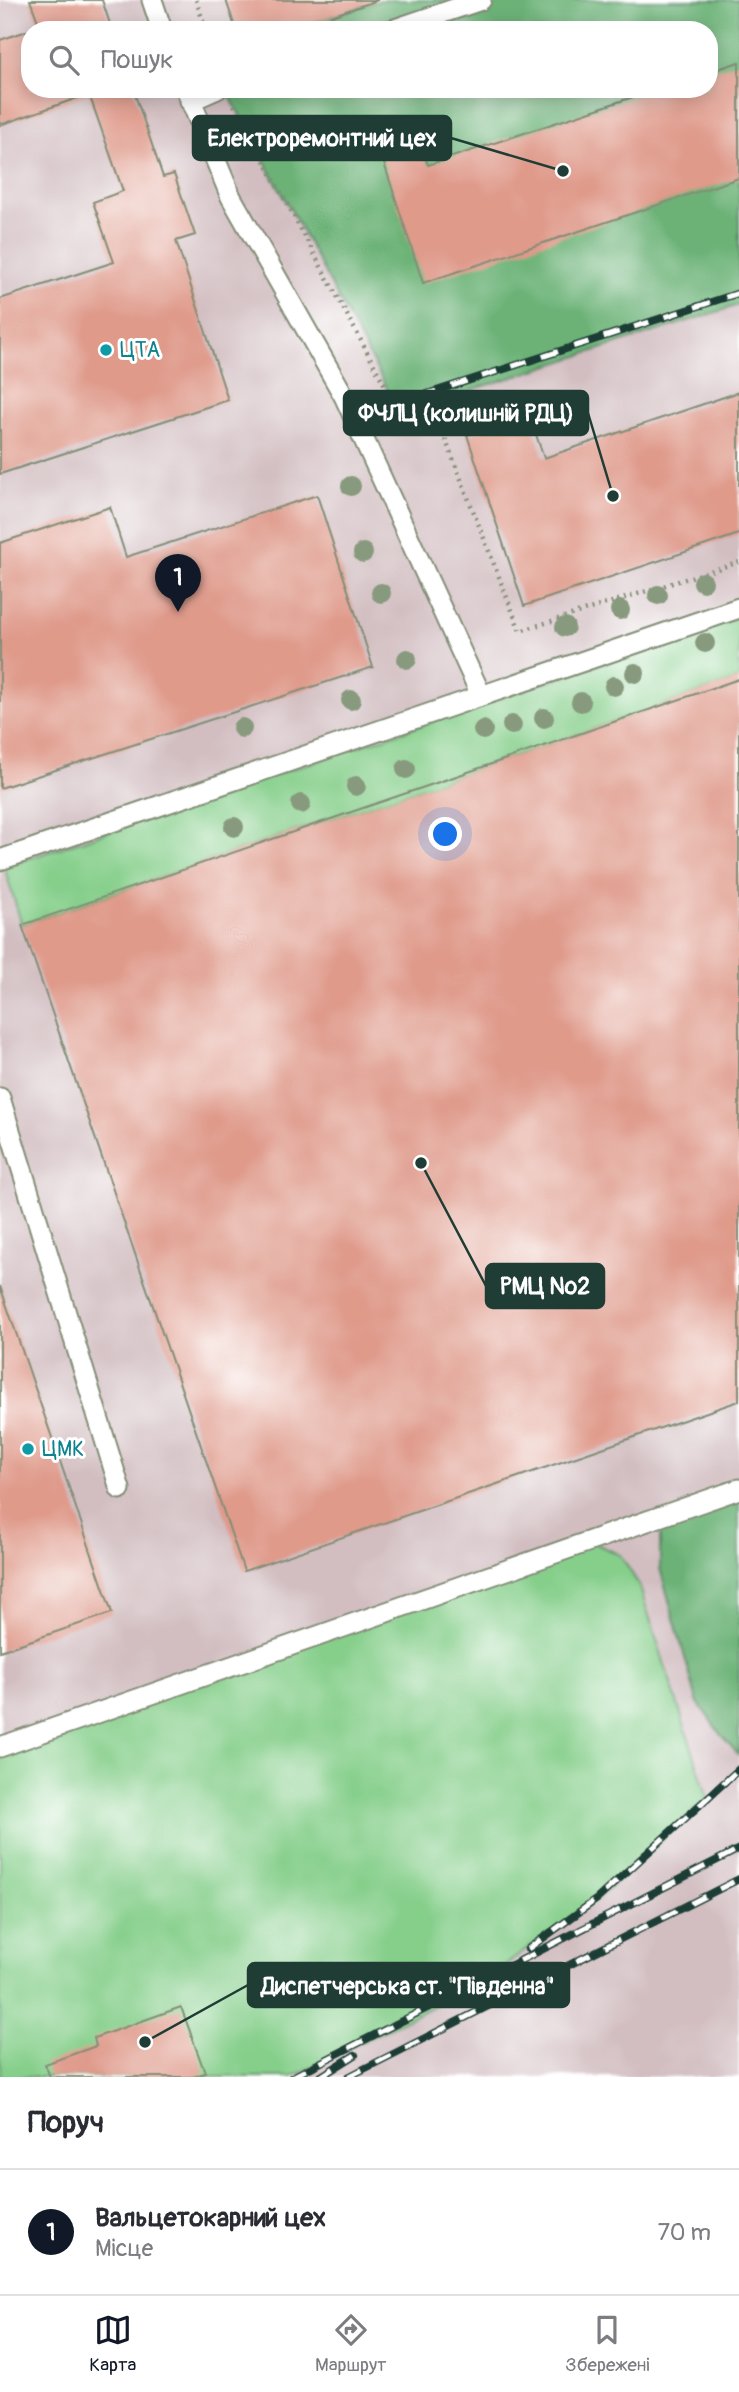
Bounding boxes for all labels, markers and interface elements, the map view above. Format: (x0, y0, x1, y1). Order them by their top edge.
search box (21, 21, 718, 98)
icon: search (45, 41, 83, 79)
text: Пошук (101, 44, 174, 76)
callout: Електроремонтний цех (193, 116, 451, 160)
text: Електроремонтний цех (207, 124, 437, 153)
place label: ЦТА (120, 337, 160, 364)
marker: ЦТА (98, 342, 114, 358)
callout: ФЧЛЦ (колишній РДЦ) (344, 391, 588, 435)
text: ФЧЛЦ (колишній РДЦ) (357, 399, 574, 428)
pin: 1 (155, 554, 201, 612)
your location (428, 817, 462, 851)
callout: РМЦ №2 (486, 1264, 604, 1308)
text: РМЦ №2 (500, 1272, 590, 1301)
place label: ЦМК (42, 1436, 84, 1463)
marker: ЦМК (20, 1441, 36, 1457)
callout: Диспетчерська ст. "Південна" (248, 1963, 569, 2007)
text: Диспетчерська ст. "Південна" (259, 1972, 555, 2001)
text: Поруч (28, 2104, 104, 2141)
text: Вальцетокарний цех (95, 2202, 326, 2234)
text: 1 (47, 2218, 56, 2247)
text: 70 m (658, 2218, 711, 2247)
text: Місце (95, 2234, 153, 2263)
tab: Карта (89, 2311, 136, 2377)
tab: Маршрут (315, 2311, 387, 2377)
tab: Збережені (565, 2311, 650, 2377)

